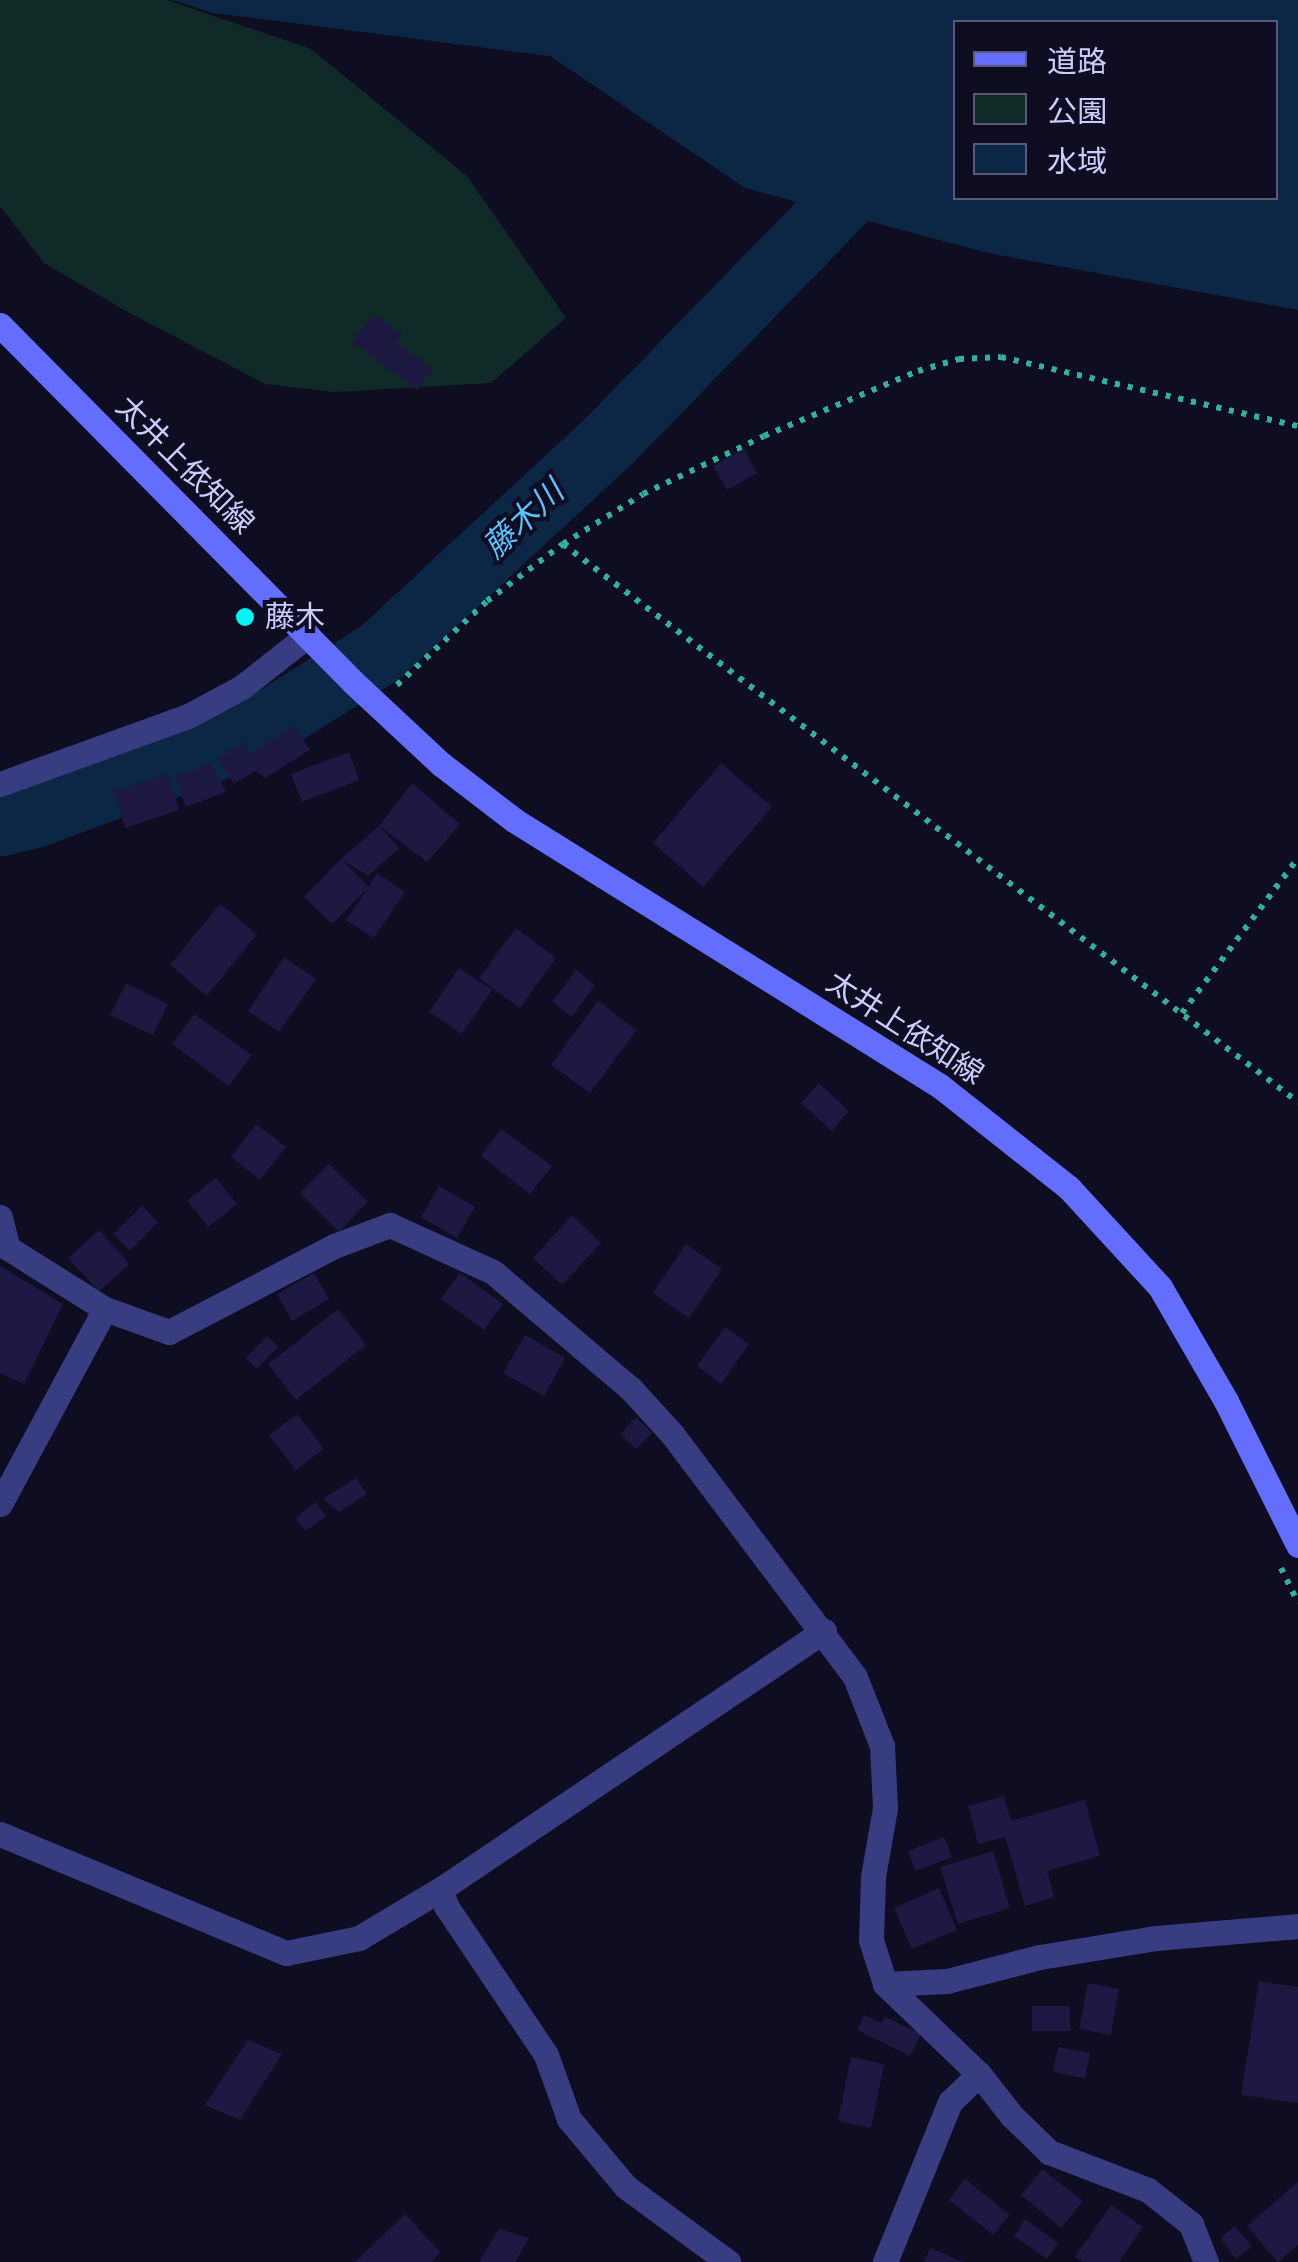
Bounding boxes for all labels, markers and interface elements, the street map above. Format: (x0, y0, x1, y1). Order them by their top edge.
legend (953, 20, 1278, 200)
text: 道路 (1047, 44, 1107, 80)
text: 公園 (1047, 94, 1107, 130)
text: 水域 (1047, 144, 1107, 180)
street label: 太井上依知線 (109, 389, 261, 541)
water label: 藤木川 (476, 473, 572, 567)
place label: 藤木 (265, 599, 325, 635)
marker: 藤木 (234, 606, 256, 628)
street label: 太井上依知線 (820, 964, 990, 1092)

